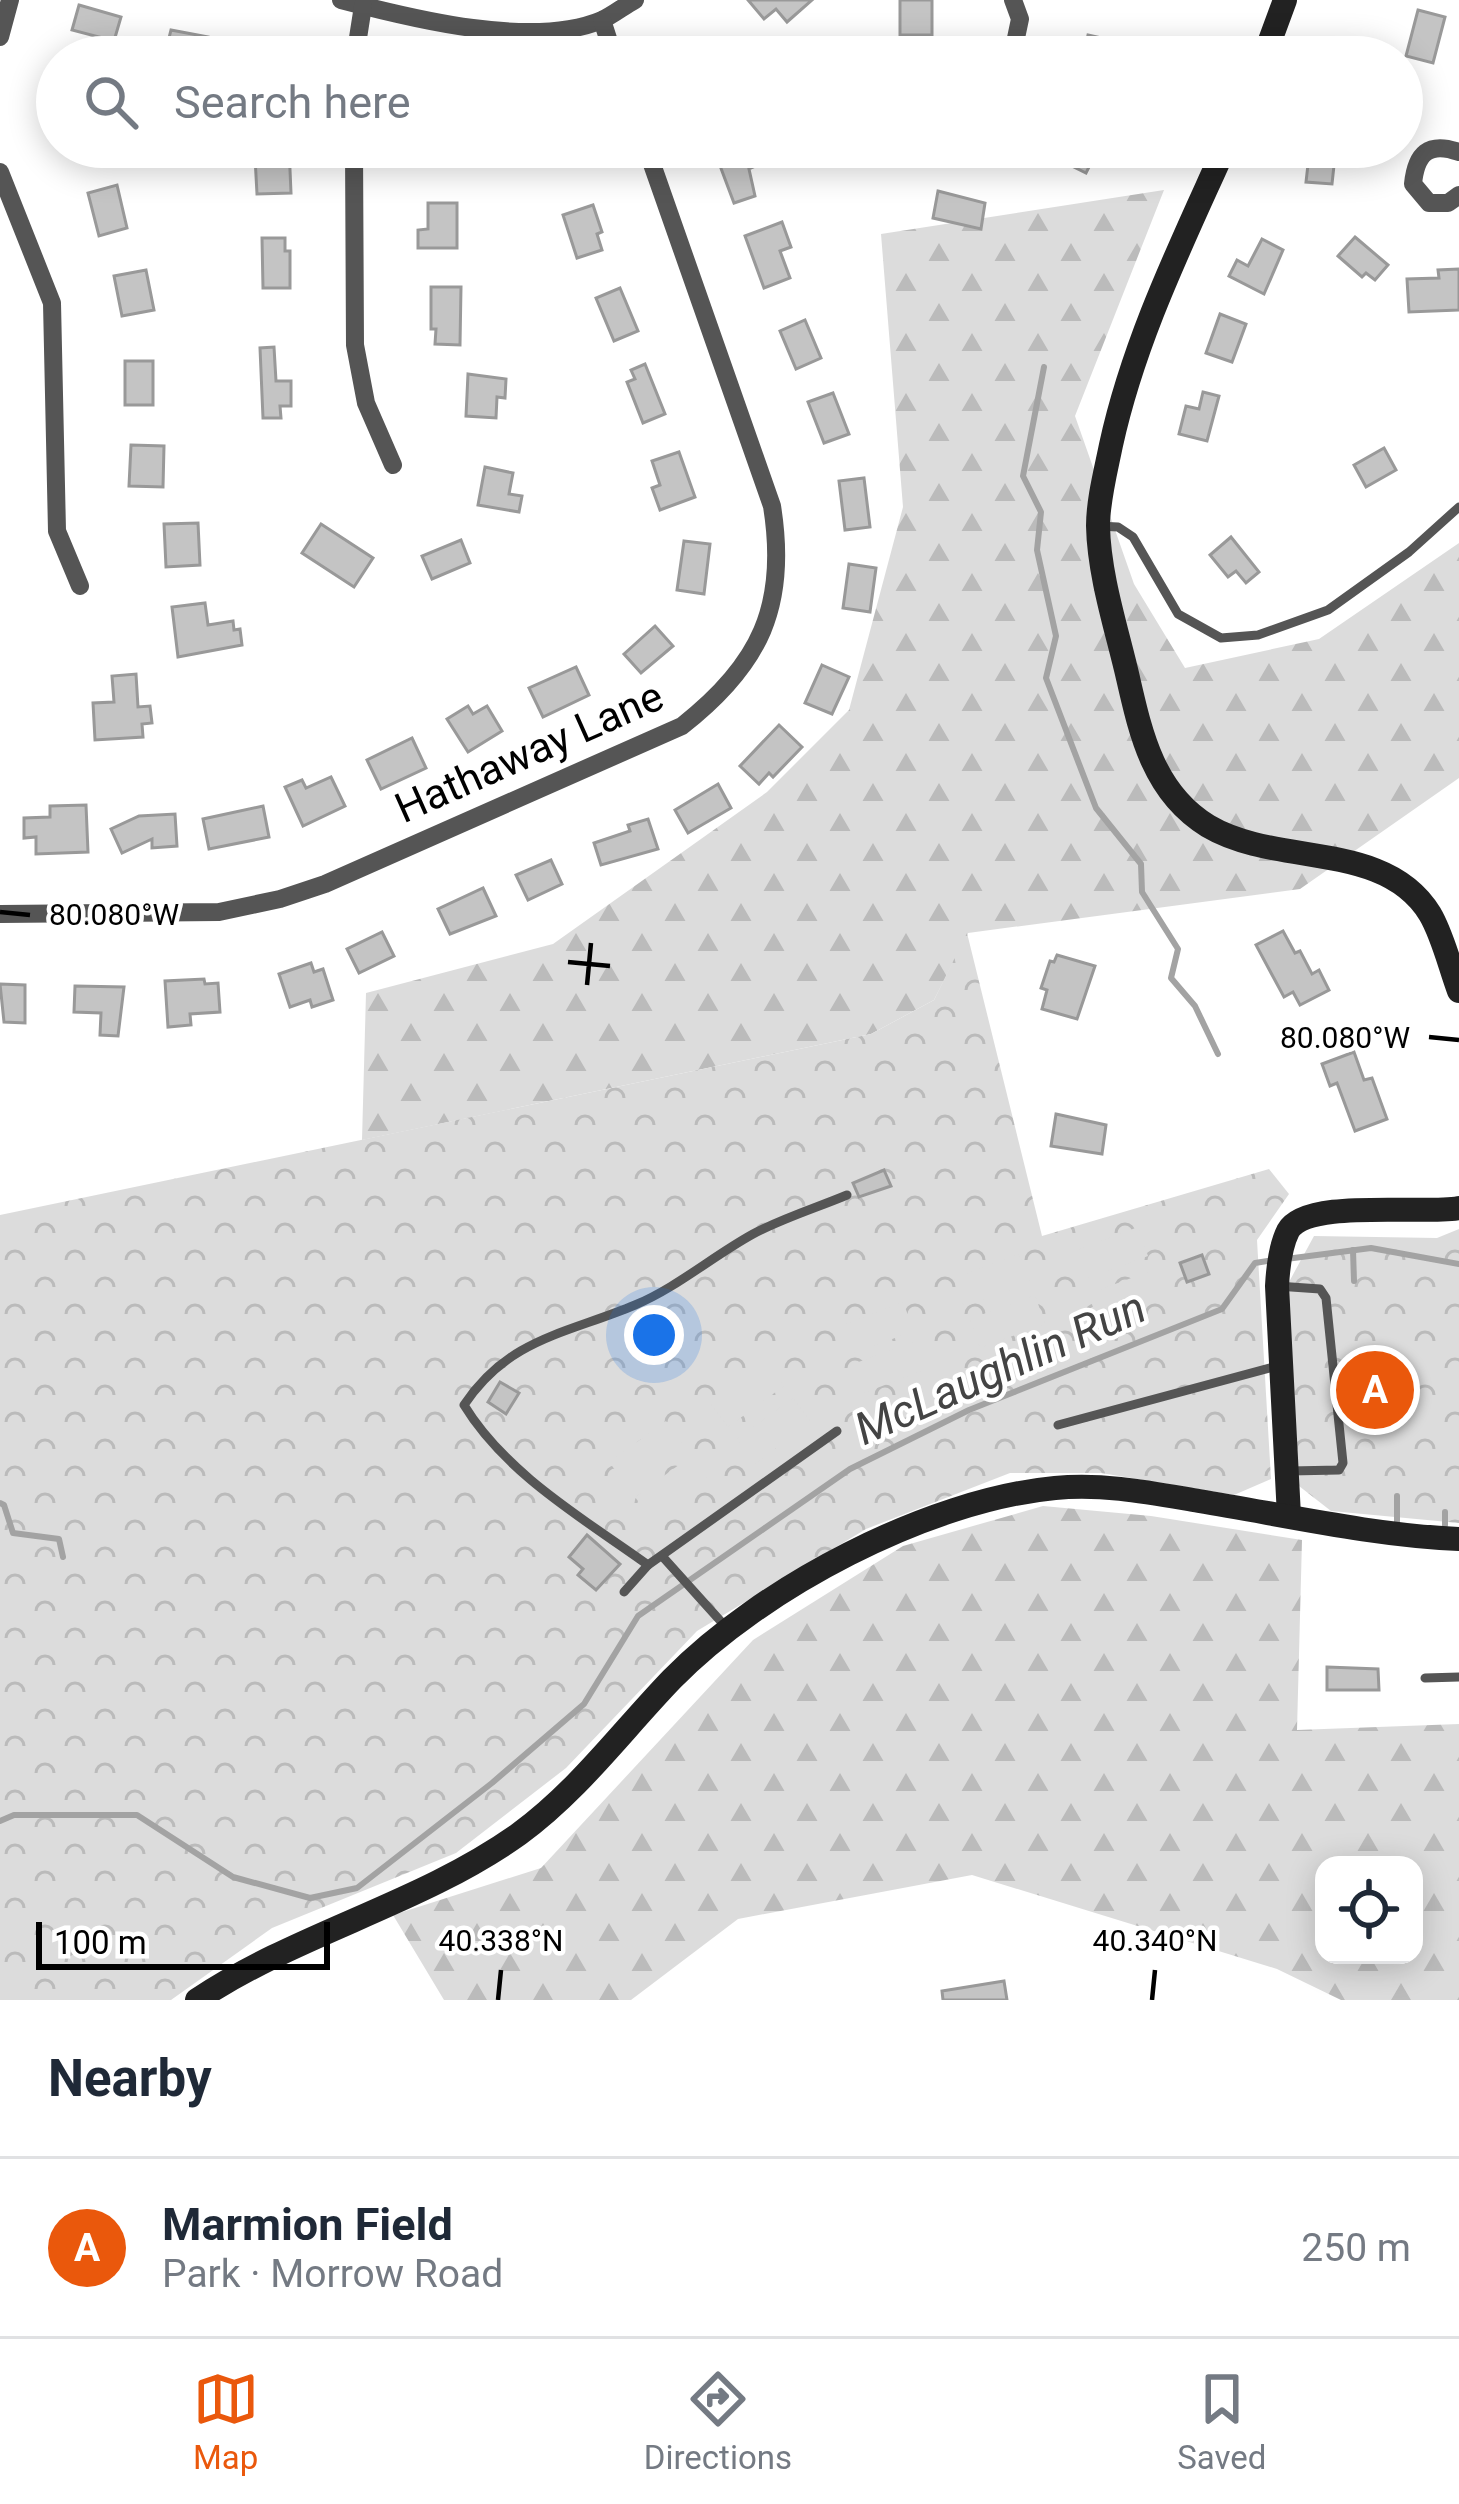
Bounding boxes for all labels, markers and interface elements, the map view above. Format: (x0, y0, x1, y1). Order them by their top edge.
search box (36, 36, 1423, 168)
icon: search (78, 69, 144, 135)
text: Search here (174, 76, 411, 129)
street label: Hathaway Lane (388, 671, 670, 833)
text: 80.080°W (49, 897, 179, 932)
text: 80.080°W (1280, 1020, 1410, 1055)
water label: McLaughlin Run (847, 1280, 1153, 1456)
your location (624, 1305, 684, 1365)
pin: A (1336, 1345, 1414, 1435)
map controls (1315, 1856, 1423, 1964)
button: locate (1315, 1856, 1423, 1964)
scale bar (36, 1916, 330, 1969)
text: 100 m (54, 1923, 147, 1962)
text: 40.338°N (439, 1923, 563, 1958)
text: 40.340°N (1093, 1923, 1217, 1958)
text: Nearby (48, 2049, 212, 2108)
text: Marmion Field (162, 2198, 453, 2251)
text: A (74, 2225, 100, 2271)
text: 250 m (1301, 2225, 1411, 2271)
text: Park · Morrow Road (162, 2251, 503, 2297)
tab: Map (193, 2366, 259, 2477)
tab: Directions (644, 2366, 792, 2477)
tab: Saved (1177, 2366, 1266, 2477)

